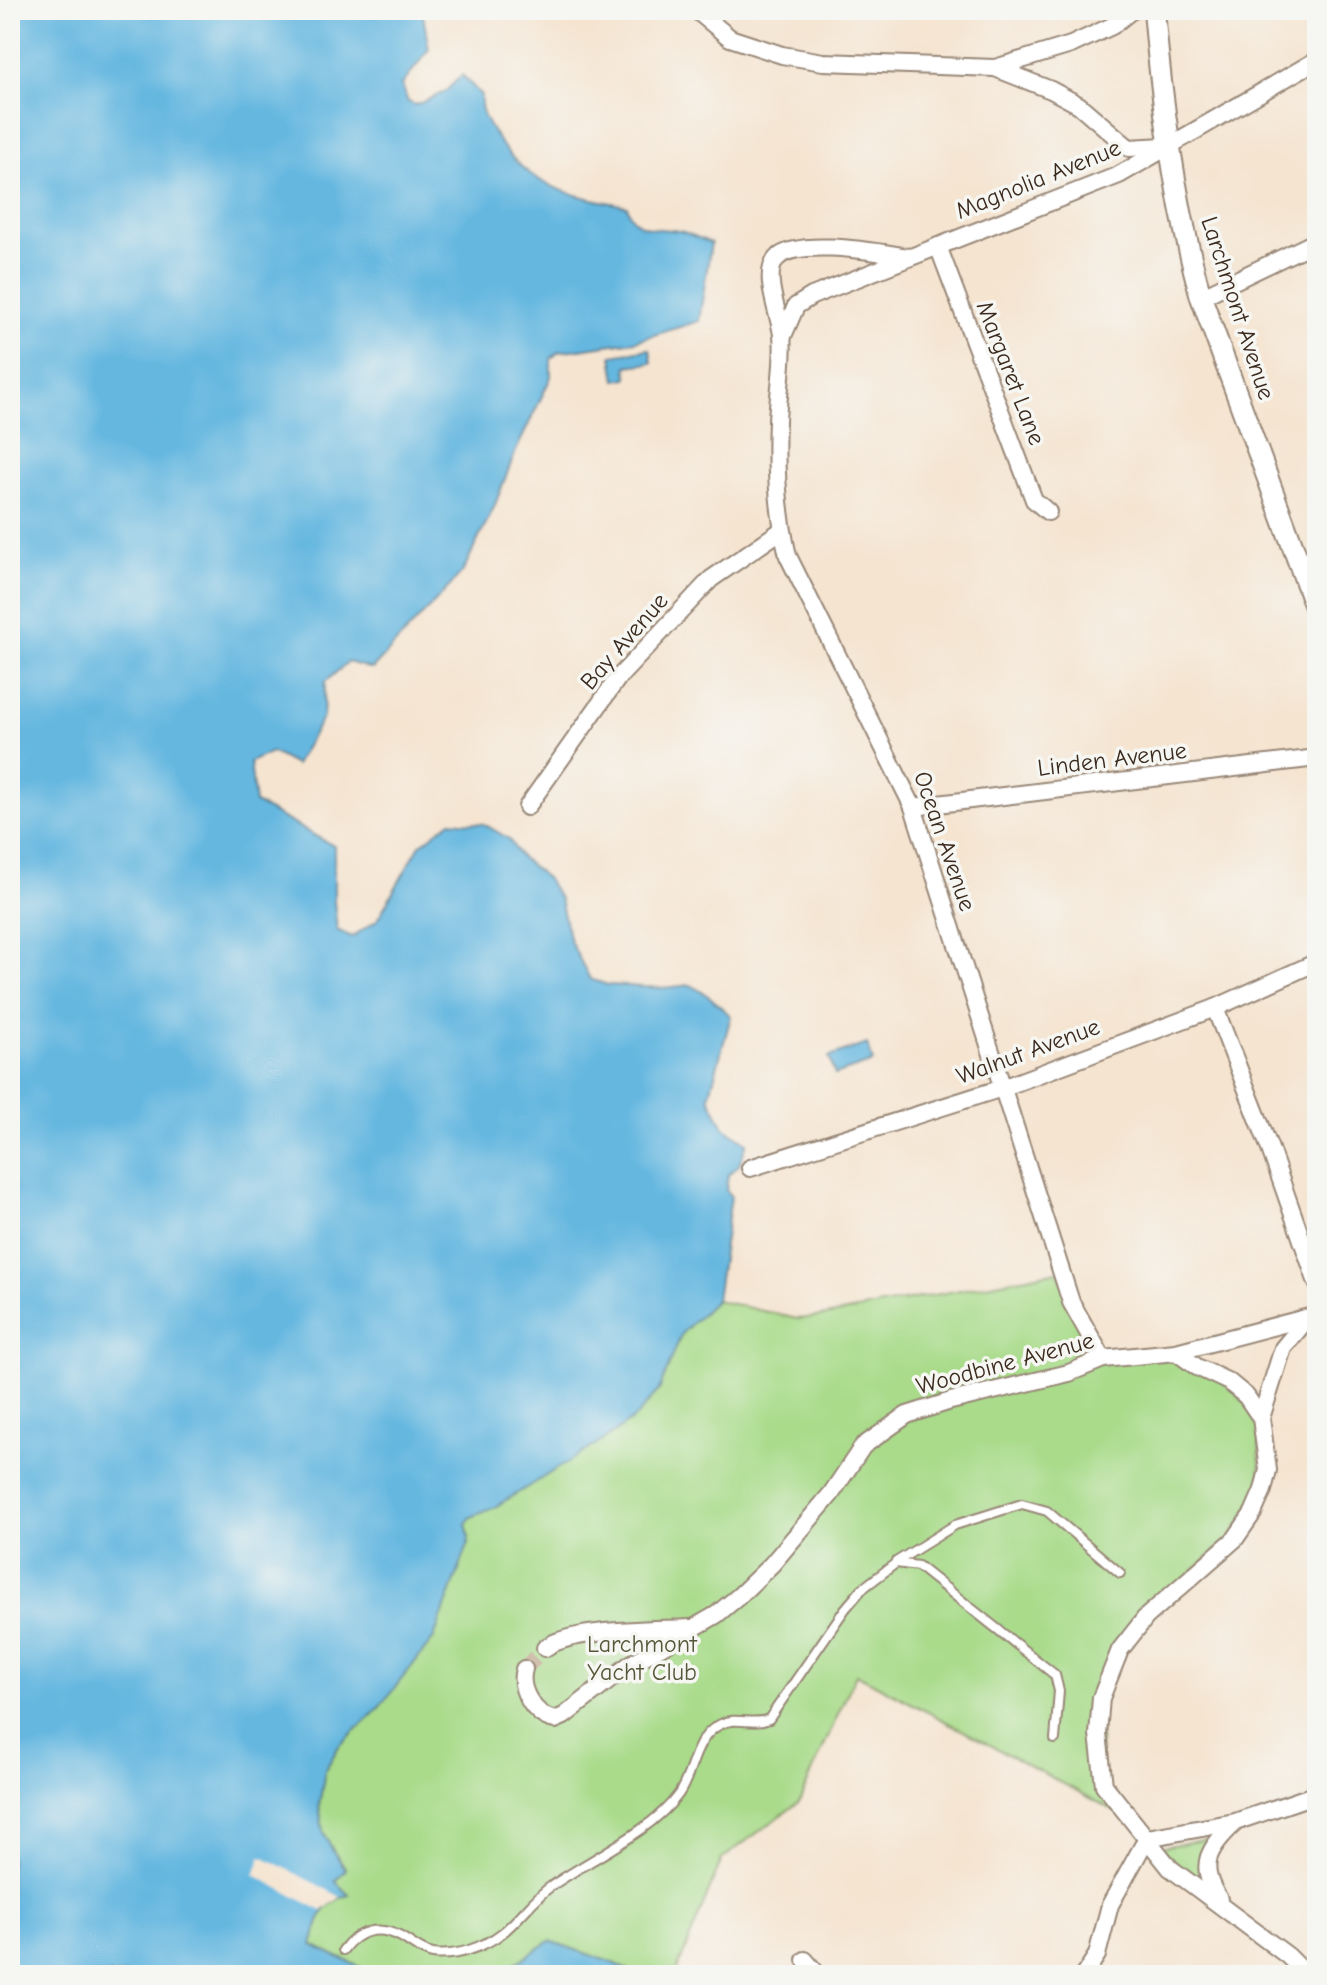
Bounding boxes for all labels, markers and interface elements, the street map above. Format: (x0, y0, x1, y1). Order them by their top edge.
street label: Magnolia Avenue (951, 133, 1125, 225)
street label: Larchmont Avenue (1195, 213, 1281, 403)
street label: Margaret Lane (971, 297, 1051, 449)
street label: Bay Avenue (574, 587, 674, 695)
street label: Linden Avenue (1036, 736, 1188, 782)
street label: Ocean Avenue (908, 768, 982, 914)
street label: Walnut Avenue (953, 1012, 1103, 1090)
street label: Woodbine Avenue (913, 1326, 1097, 1400)
park label: Larchmont Yacht Club (587, 1630, 698, 1686)

